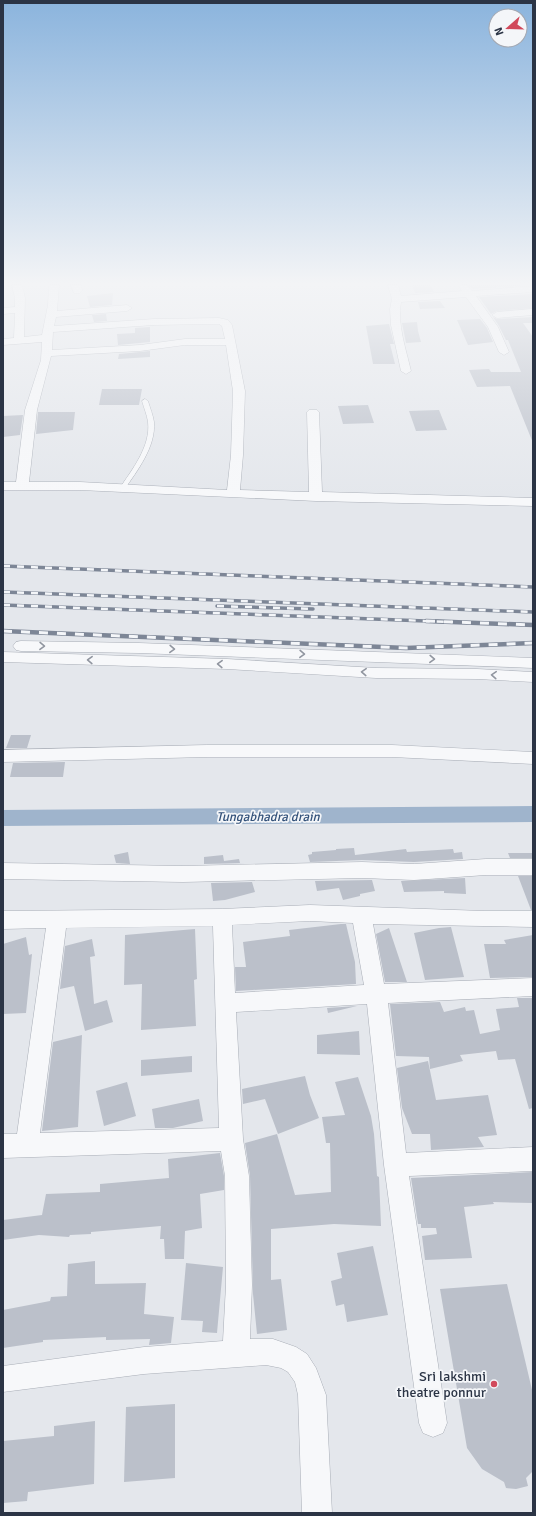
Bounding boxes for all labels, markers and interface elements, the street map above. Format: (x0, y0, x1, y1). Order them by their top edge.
north arrow (488, 8, 528, 48)
text: N (492, 25, 506, 37)
one-way arrow (39, 642, 45, 650)
one-way arrow (169, 645, 175, 653)
one-way arrow (299, 650, 305, 658)
one-way arrow (429, 655, 435, 663)
one-way arrow (87, 656, 93, 664)
one-way arrow (217, 660, 223, 668)
one-way arrow (361, 668, 367, 677)
one-way arrow (491, 670, 497, 679)
water label: Tungabhadra drain (216, 809, 321, 825)
place label: Sri lakshmi theatre ponnur (397, 1368, 487, 1401)
marker: Sri lakshmi theatre ponnur (489, 1379, 499, 1389)

